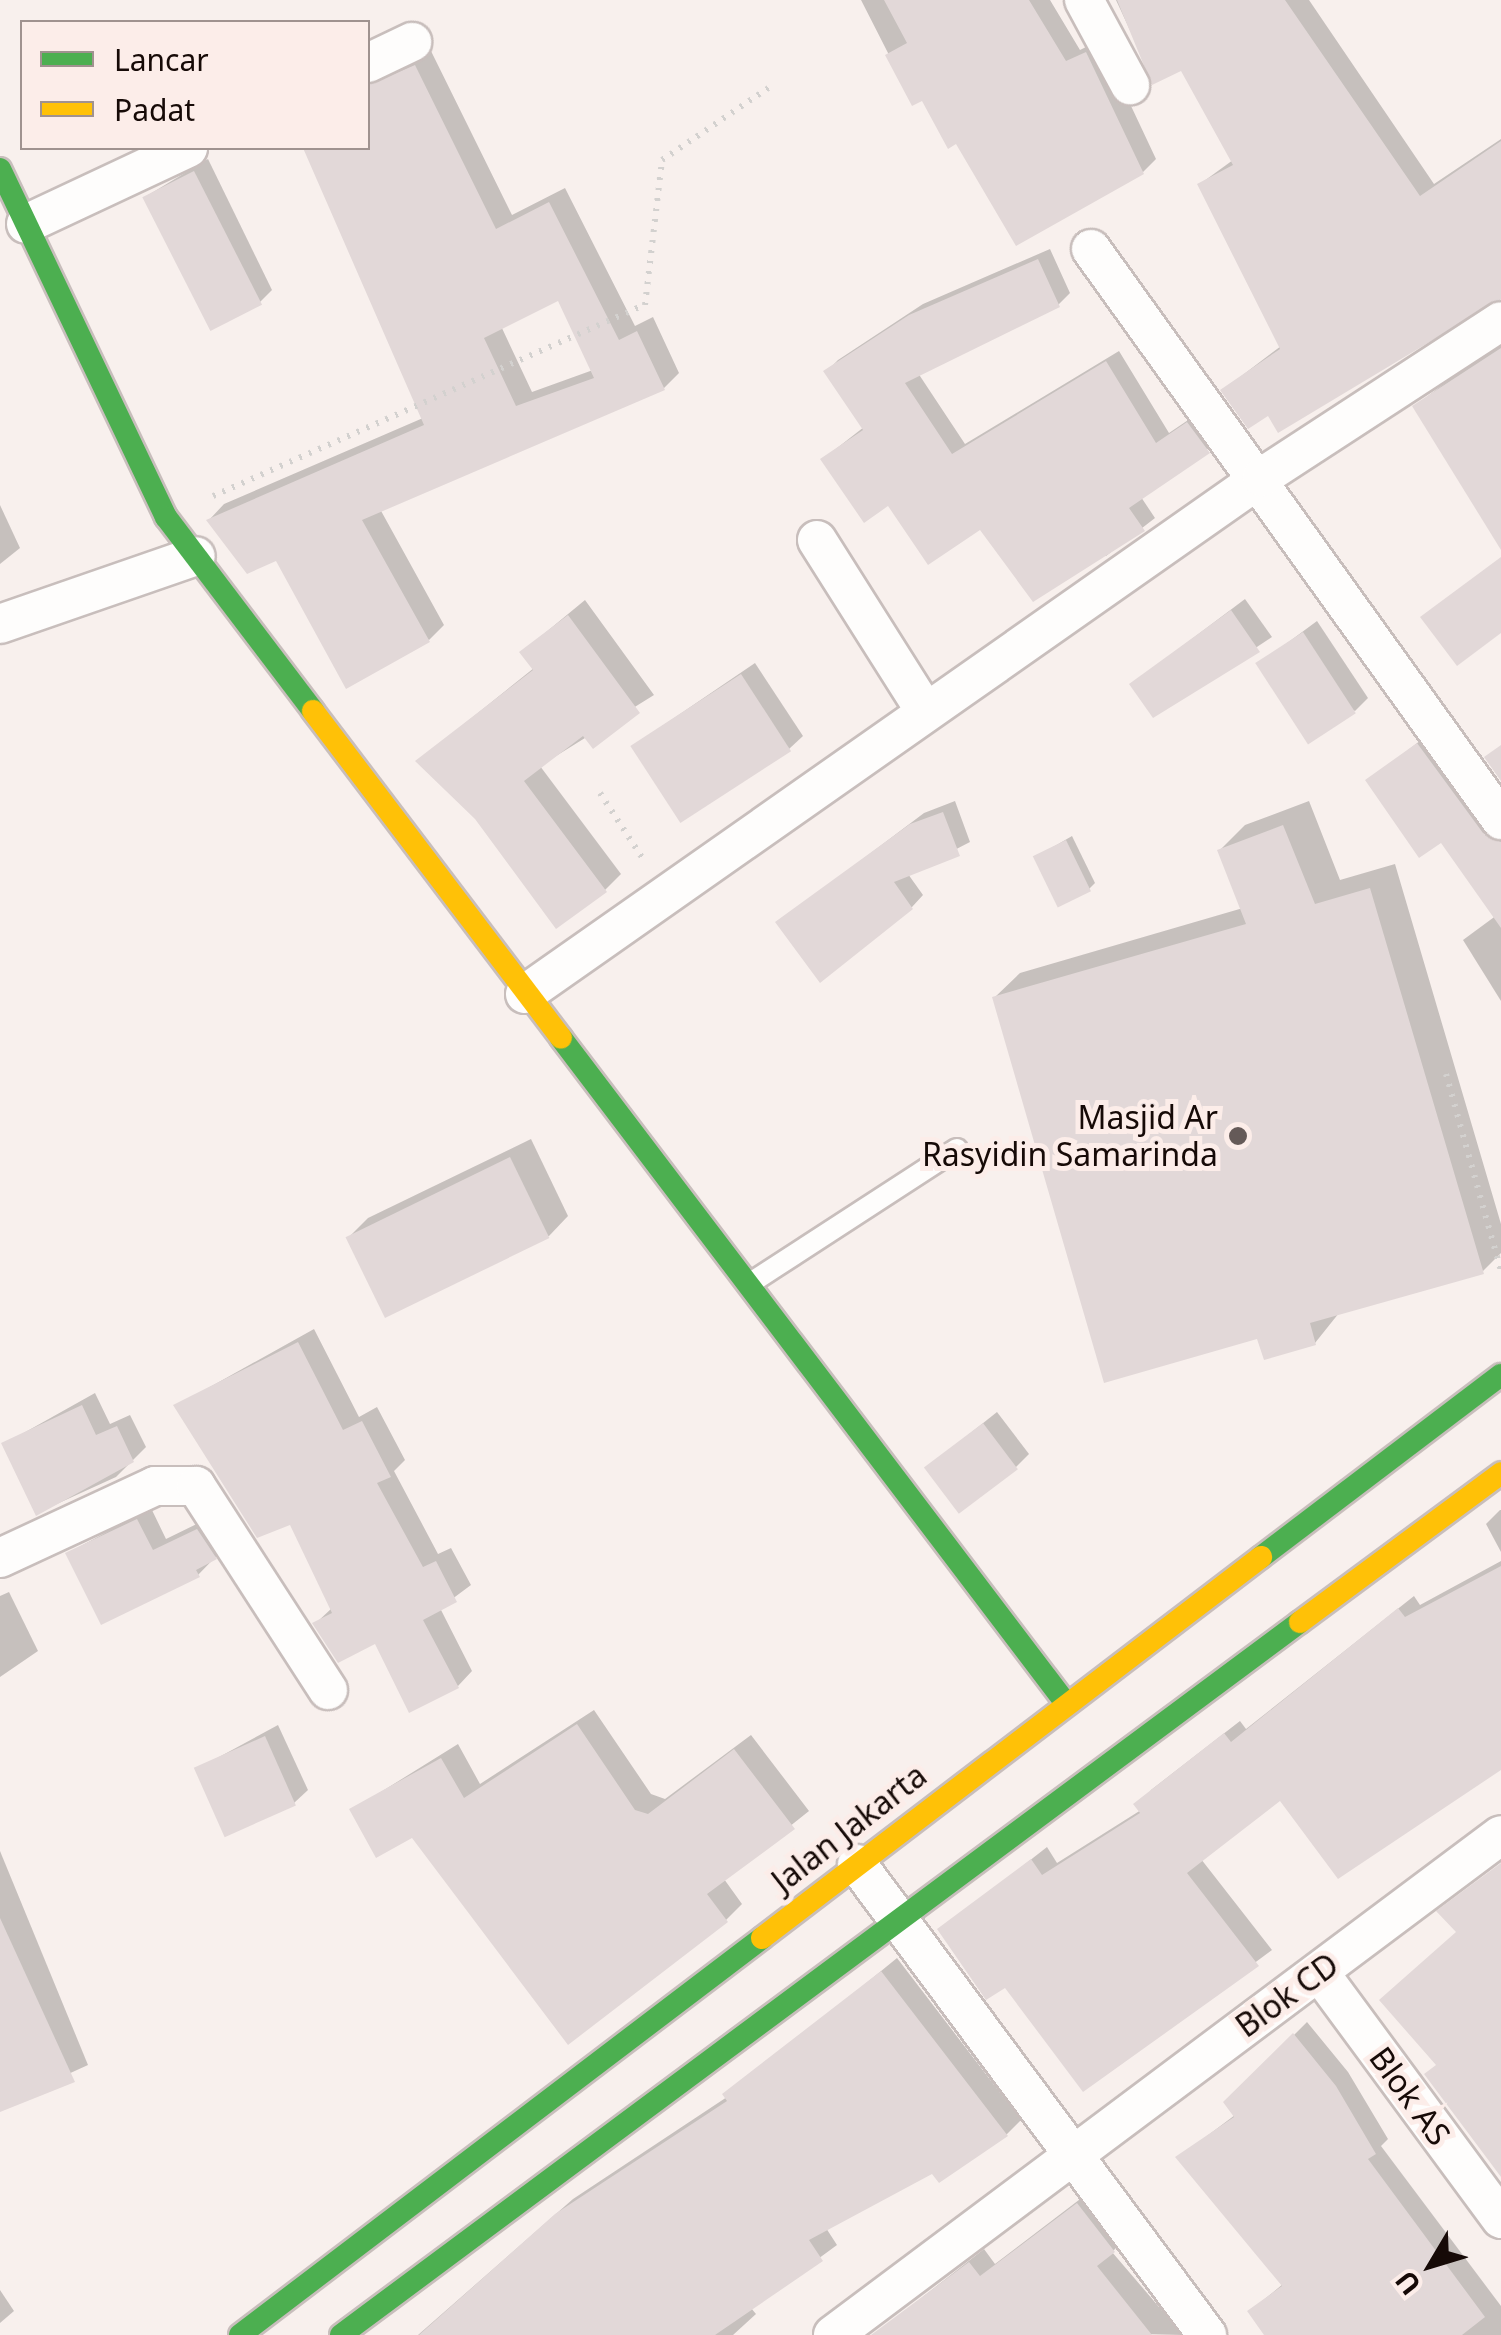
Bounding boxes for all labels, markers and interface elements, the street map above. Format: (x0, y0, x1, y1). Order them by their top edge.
legend (20, 20, 370, 150)
text: Lancar (114, 39, 209, 80)
text: Padat (114, 89, 195, 130)
place label: Masjid Ar Rasyidin Samarinda (922, 1099, 1218, 1174)
marker: Masjid Ar Rasyidin Samarinda (1227, 1125, 1249, 1147)
street label: Jalan Jakarta (764, 1756, 934, 1900)
street label: Blok CD (1228, 1945, 1346, 2045)
street label: Blok AS (1362, 2039, 1458, 2153)
north arrow (1381, 2215, 1481, 2315)
text: U (1386, 2263, 1429, 2304)

